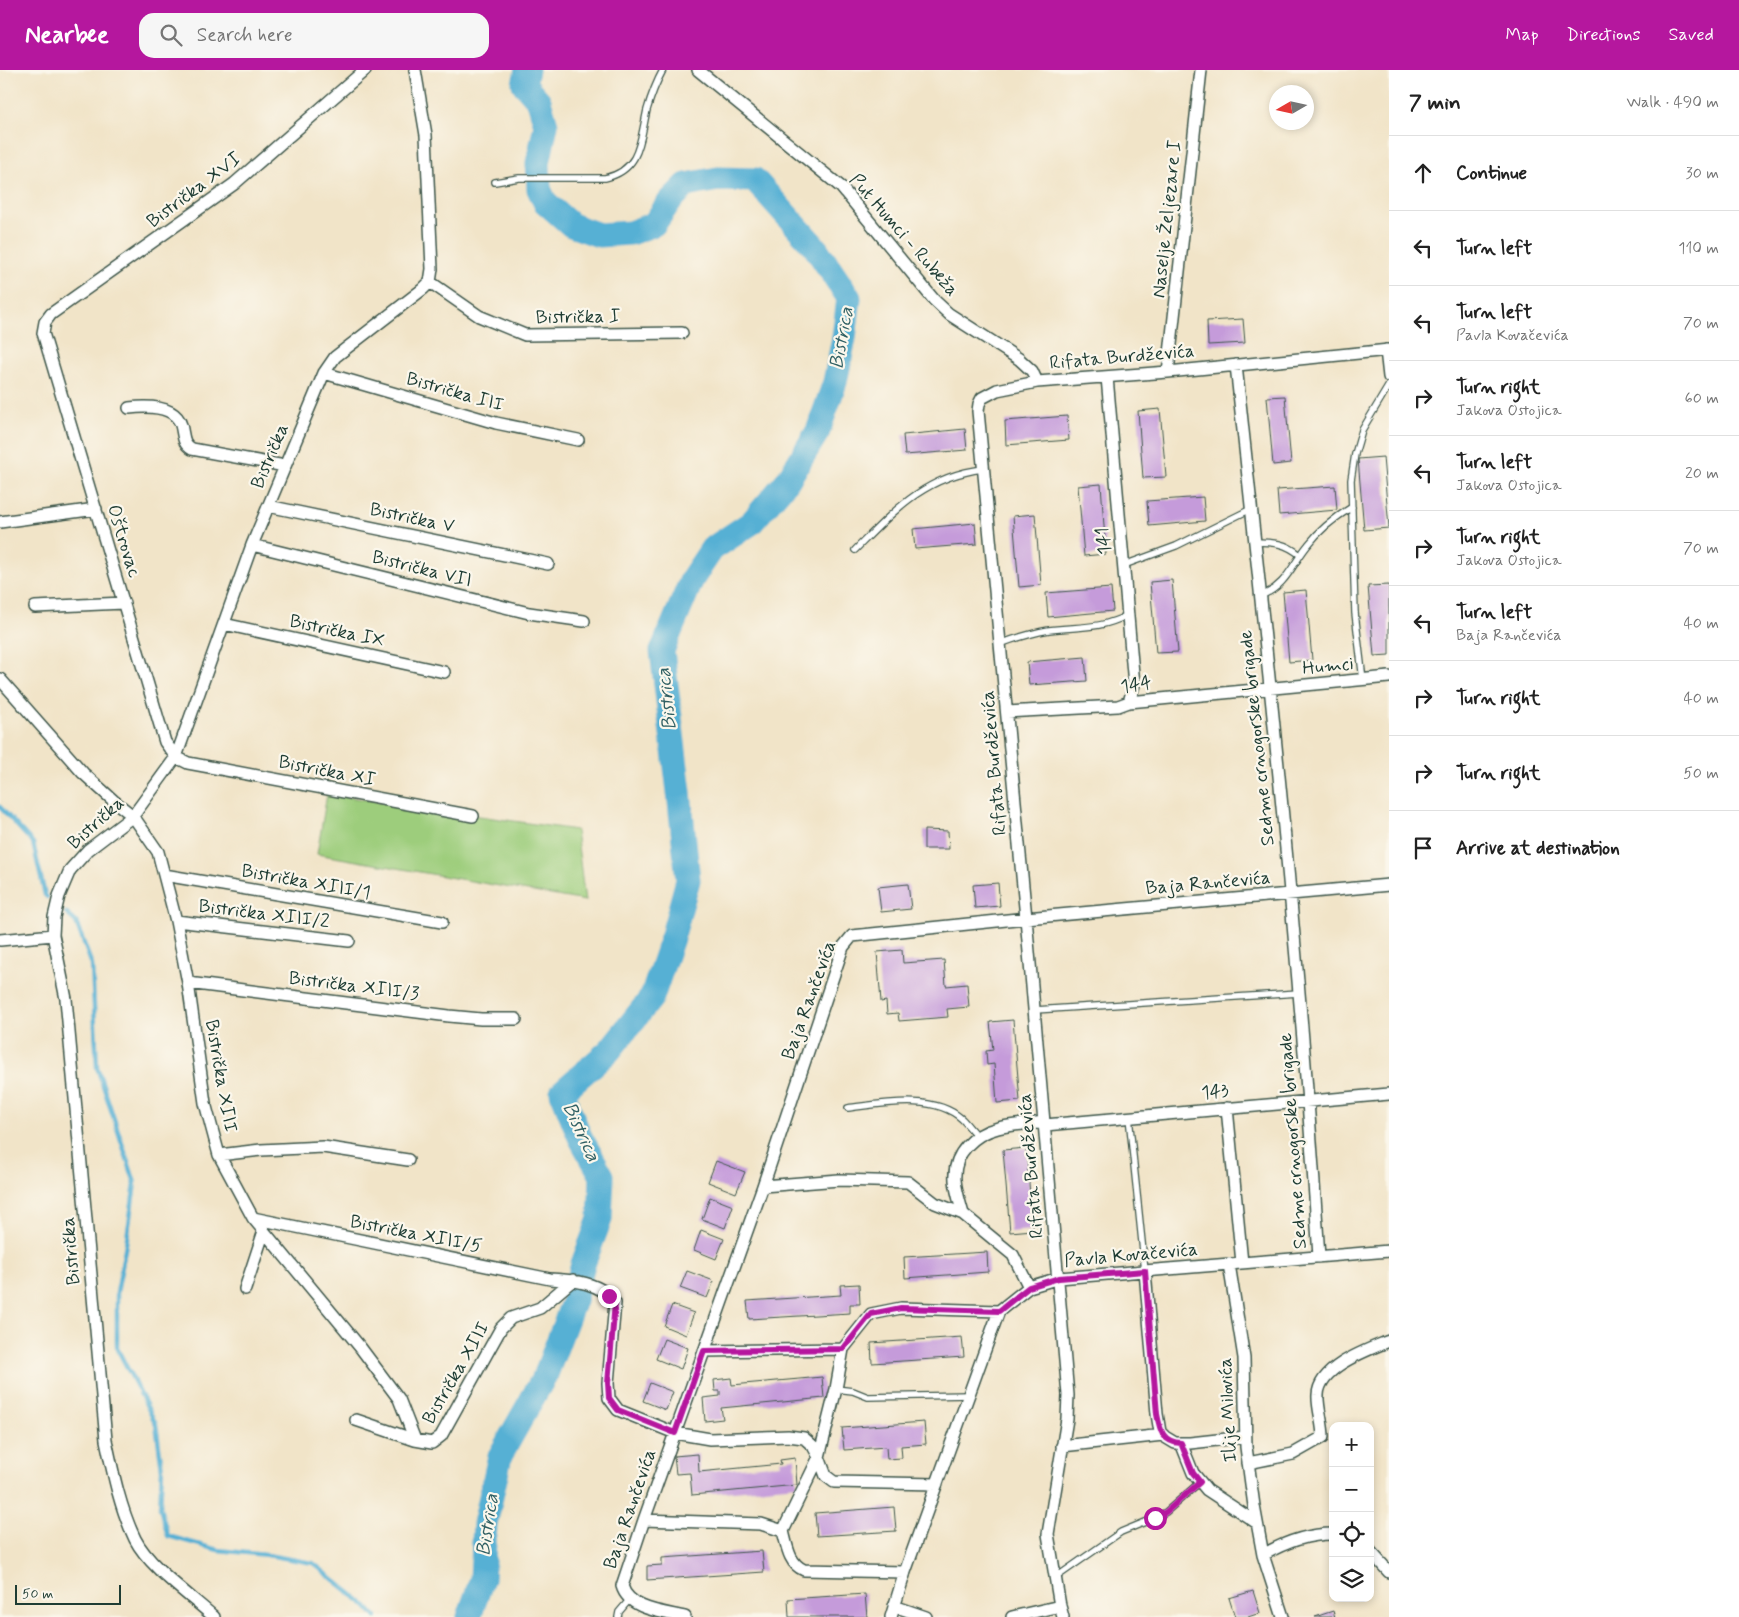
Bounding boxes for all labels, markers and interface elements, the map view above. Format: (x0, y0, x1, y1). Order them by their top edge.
search box (139, 13, 489, 58)
text: Nearbee (25, 20, 109, 51)
icon: search (157, 21, 185, 49)
text: Search here (197, 23, 293, 48)
text: Map (1506, 23, 1539, 47)
text: Directions (1567, 23, 1641, 47)
text: Saved (1669, 23, 1714, 47)
north arrow (1269, 85, 1314, 130)
text: 7 min (1409, 89, 1461, 117)
text: Walk · 490 m (1627, 92, 1719, 113)
street label: Naselje Željezare I (1146, 139, 1189, 299)
street label: Bistrička XVI (142, 146, 246, 234)
icon: ahead (1409, 159, 1437, 187)
text: Continue (1456, 161, 1527, 186)
text: 30 m (1686, 163, 1719, 184)
street label: Put Humci - Rubeža (844, 168, 964, 302)
icon: left (1409, 234, 1437, 262)
text: Turn left (1456, 236, 1532, 261)
text: 110 m (1678, 238, 1719, 259)
text: Turn left (1456, 300, 1532, 325)
street label: Bistrička I (535, 304, 621, 330)
water label: Bistrica (823, 305, 861, 371)
icon: left (1409, 309, 1437, 337)
text: 70 m (1683, 313, 1719, 334)
text: Pavla Kovačevića (1456, 325, 1569, 346)
street label: Rifata Burdževića (1048, 338, 1196, 376)
street label: Bistrička III (403, 366, 507, 418)
text: Turn right (1456, 375, 1540, 400)
icon: right (1409, 384, 1437, 412)
text: 60 m (1685, 388, 1719, 409)
text: Jakova Ostojica (1456, 400, 1562, 421)
street label: Bistrička (245, 420, 295, 492)
text: Turn left (1456, 450, 1532, 475)
icon: left (1409, 459, 1437, 487)
text: 20 m (1685, 463, 1719, 484)
text: Jakova Ostojica (1456, 475, 1562, 496)
street label: Bistrička V (367, 497, 457, 539)
street label: Oštrovac (101, 501, 147, 581)
text: Turn right (1456, 525, 1540, 550)
street label: 141 (1090, 526, 1118, 556)
icon: right (1409, 534, 1437, 562)
text: 70 m (1683, 538, 1719, 559)
street label: Bistrička VII (369, 545, 475, 593)
text: Jakova Ostojica (1456, 550, 1562, 571)
text: Turn left (1456, 600, 1532, 625)
street label: Bistrička IX (287, 609, 387, 653)
icon: left (1409, 609, 1437, 637)
text: 40 m (1683, 613, 1719, 634)
text: Baja Rančevića (1456, 625, 1562, 646)
street label: Sedme crnogorske brigade (1233, 629, 1282, 847)
street label: Humci (1301, 651, 1355, 681)
water label: Bistrica (650, 666, 684, 731)
street label: 144 (1119, 670, 1153, 700)
icon: right (1409, 684, 1437, 712)
text: Turn right (1456, 686, 1540, 711)
text: 40 m (1683, 688, 1719, 709)
street label: Rifata Burdževića (975, 689, 1013, 837)
street label: Bistrička XI (276, 749, 378, 793)
icon: right (1409, 759, 1437, 787)
text: Turn right (1456, 761, 1540, 786)
text: 50 m (1683, 763, 1719, 784)
street label: Bistrička (62, 791, 130, 855)
icon: arrive (1409, 834, 1437, 862)
text: Arrive at destination (1456, 836, 1620, 861)
street label: Bistrička XIII/1 (239, 858, 373, 906)
street label: Baja Rančevića (1144, 865, 1272, 902)
street label: Bistrička XIII/2 (197, 894, 331, 934)
street label: Baja Rančevića (776, 937, 843, 1064)
street label: Bistrička XIII/3 (288, 966, 421, 1006)
street label: Bistrička XIII (199, 1018, 243, 1134)
street label: Sedme crnogorske brigade (1273, 1032, 1314, 1250)
street label: 143 (1200, 1078, 1230, 1106)
street label: Rifata Burdževića (1012, 1092, 1050, 1240)
water label: Bistrica (556, 1098, 606, 1166)
street label: Bistrička XIII/5 (348, 1209, 484, 1259)
street label: Bistrička (56, 1216, 86, 1286)
street label: Pavla Kovačevića (1063, 1237, 1199, 1273)
route end (598, 1285, 621, 1308)
street label: Bistrička XIII (417, 1317, 495, 1429)
street label: Ilije Milovića (1213, 1357, 1243, 1463)
map controls (1329, 1422, 1374, 1602)
button: + (1329, 1422, 1374, 1467)
street label: Baja Rančevića (598, 1446, 663, 1573)
button: − (1329, 1467, 1374, 1512)
water label: Bistrica (470, 1492, 506, 1558)
route start (1144, 1507, 1167, 1530)
button: locate (1329, 1512, 1374, 1557)
button: layers (1329, 1557, 1374, 1602)
scale bar (15, 1582, 121, 1605)
text: 50 m (22, 1585, 53, 1603)

